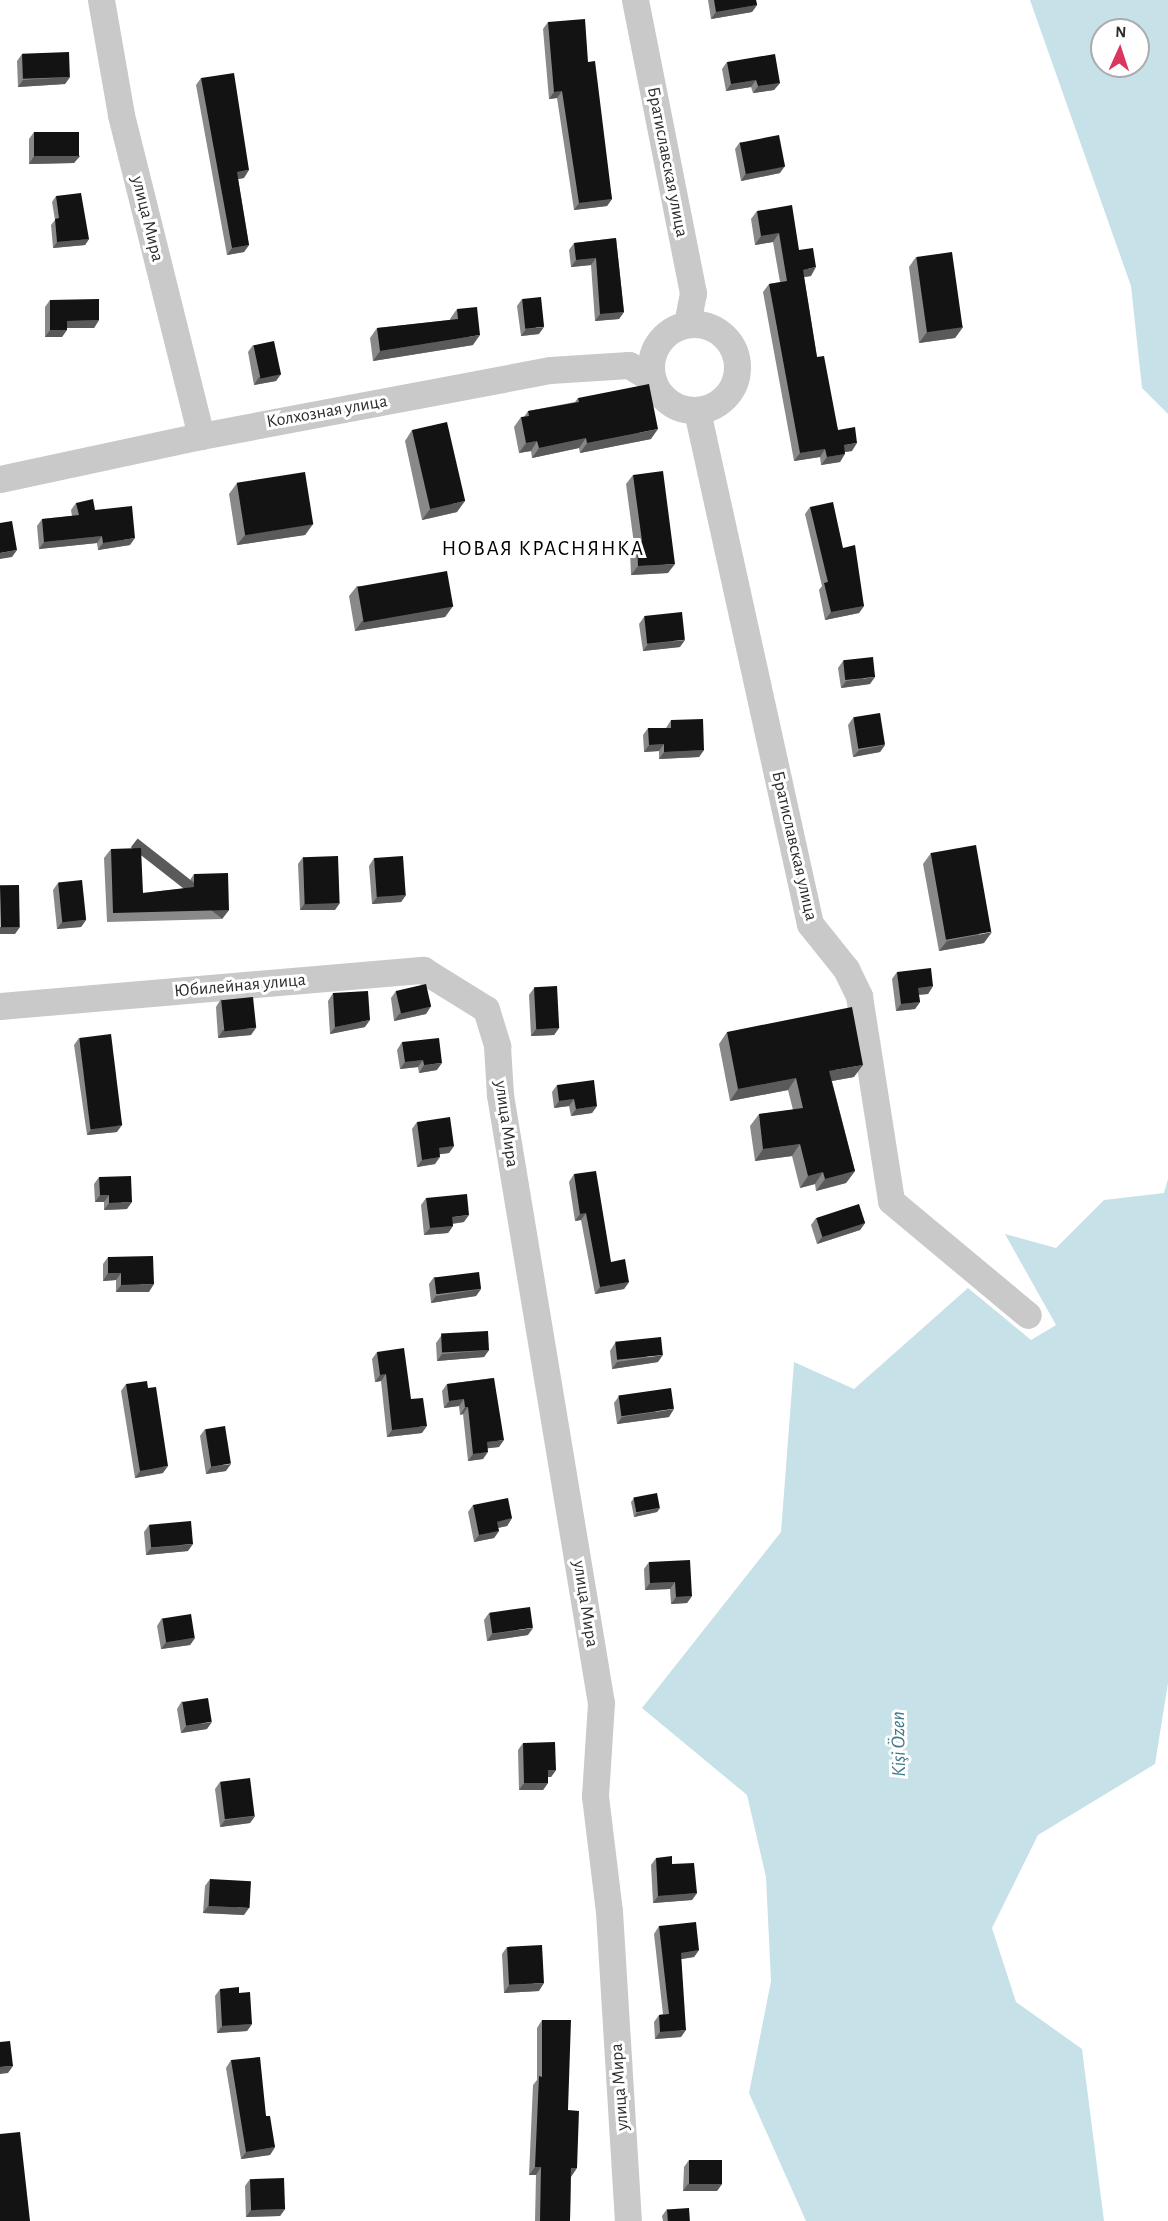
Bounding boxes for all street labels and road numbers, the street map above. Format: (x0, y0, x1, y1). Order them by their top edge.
street label: Братиславская улица (642, 85, 692, 239)
street label: улица Мира (126, 174, 168, 264)
street label: Колхозная улица (265, 391, 389, 433)
street label: Братиславская улица (766, 769, 822, 923)
street label: Юбилейная улица (173, 969, 307, 1003)
street label: улица Мира (489, 1079, 523, 1169)
street label: улица Мира (568, 1559, 602, 1649)
street label: улица Мира (606, 2043, 634, 2131)

